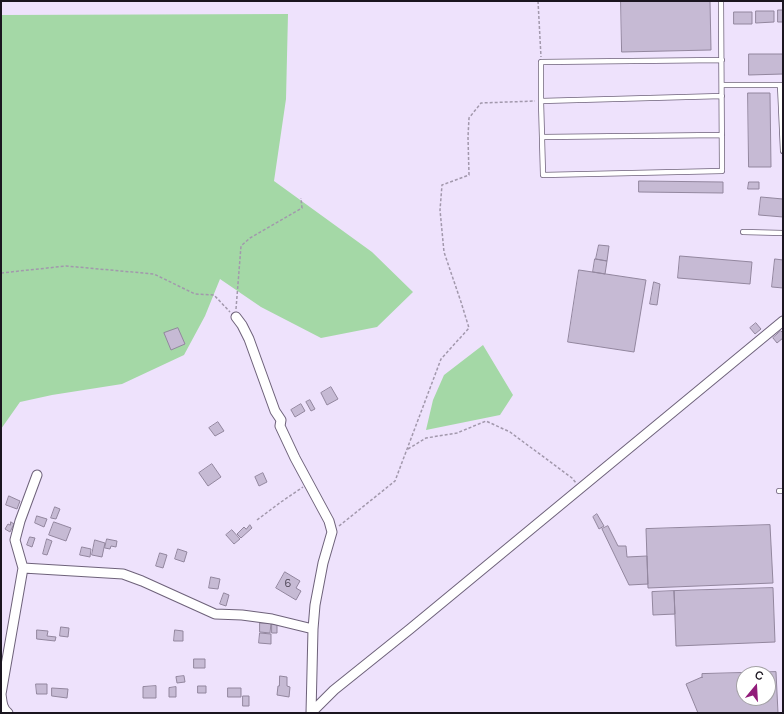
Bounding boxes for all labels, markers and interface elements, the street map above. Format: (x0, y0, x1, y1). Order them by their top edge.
house number: 6 (285, 577, 291, 591)
north arrow (736, 666, 776, 706)
text: С (753, 667, 766, 683)

